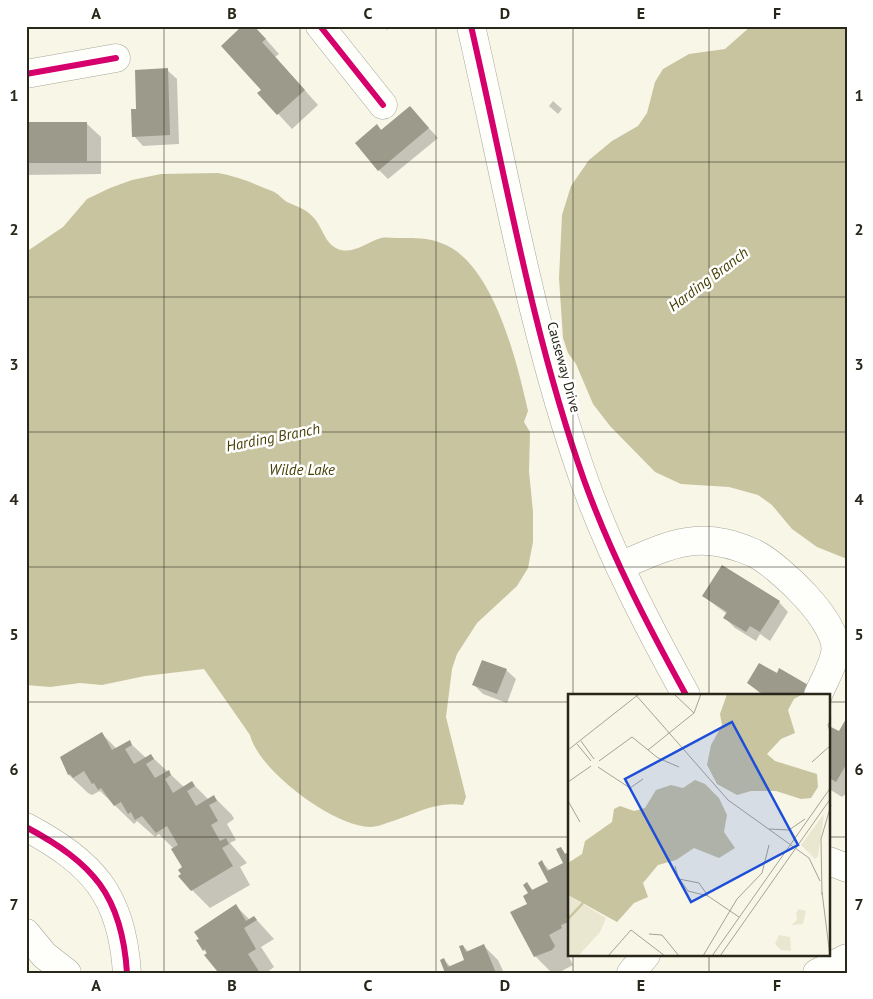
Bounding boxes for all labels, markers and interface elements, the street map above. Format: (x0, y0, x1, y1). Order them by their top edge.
text: A (91, 3, 101, 23)
text: B (227, 3, 237, 23)
text: C (364, 3, 373, 23)
text: D (500, 3, 510, 23)
text: E (637, 3, 645, 23)
text: F (773, 3, 781, 23)
text: 1 (9, 85, 19, 105)
text: 1 (854, 85, 864, 105)
text: 2 (9, 219, 19, 239)
text: 2 (854, 219, 864, 239)
water label: Harding Branch (664, 243, 752, 315)
street label: Causeway Drive (543, 320, 585, 414)
text: 3 (9, 354, 19, 374)
text: 3 (854, 354, 864, 374)
water label: Harding Branch (224, 419, 322, 455)
water label: Wilde Lake (269, 460, 335, 479)
text: 4 (9, 489, 19, 509)
text: 4 (854, 489, 864, 509)
text: 5 (9, 624, 19, 644)
text: 5 (854, 624, 864, 644)
inset map (568, 694, 830, 956)
text: 6 (9, 759, 19, 779)
text: 6 (854, 759, 864, 779)
text: 7 (9, 894, 19, 914)
text: 7 (854, 894, 864, 914)
text: A (91, 975, 101, 995)
text: B (227, 975, 237, 995)
text: C (364, 975, 373, 995)
text: D (500, 975, 510, 995)
text: E (637, 975, 645, 995)
text: F (773, 975, 781, 995)

